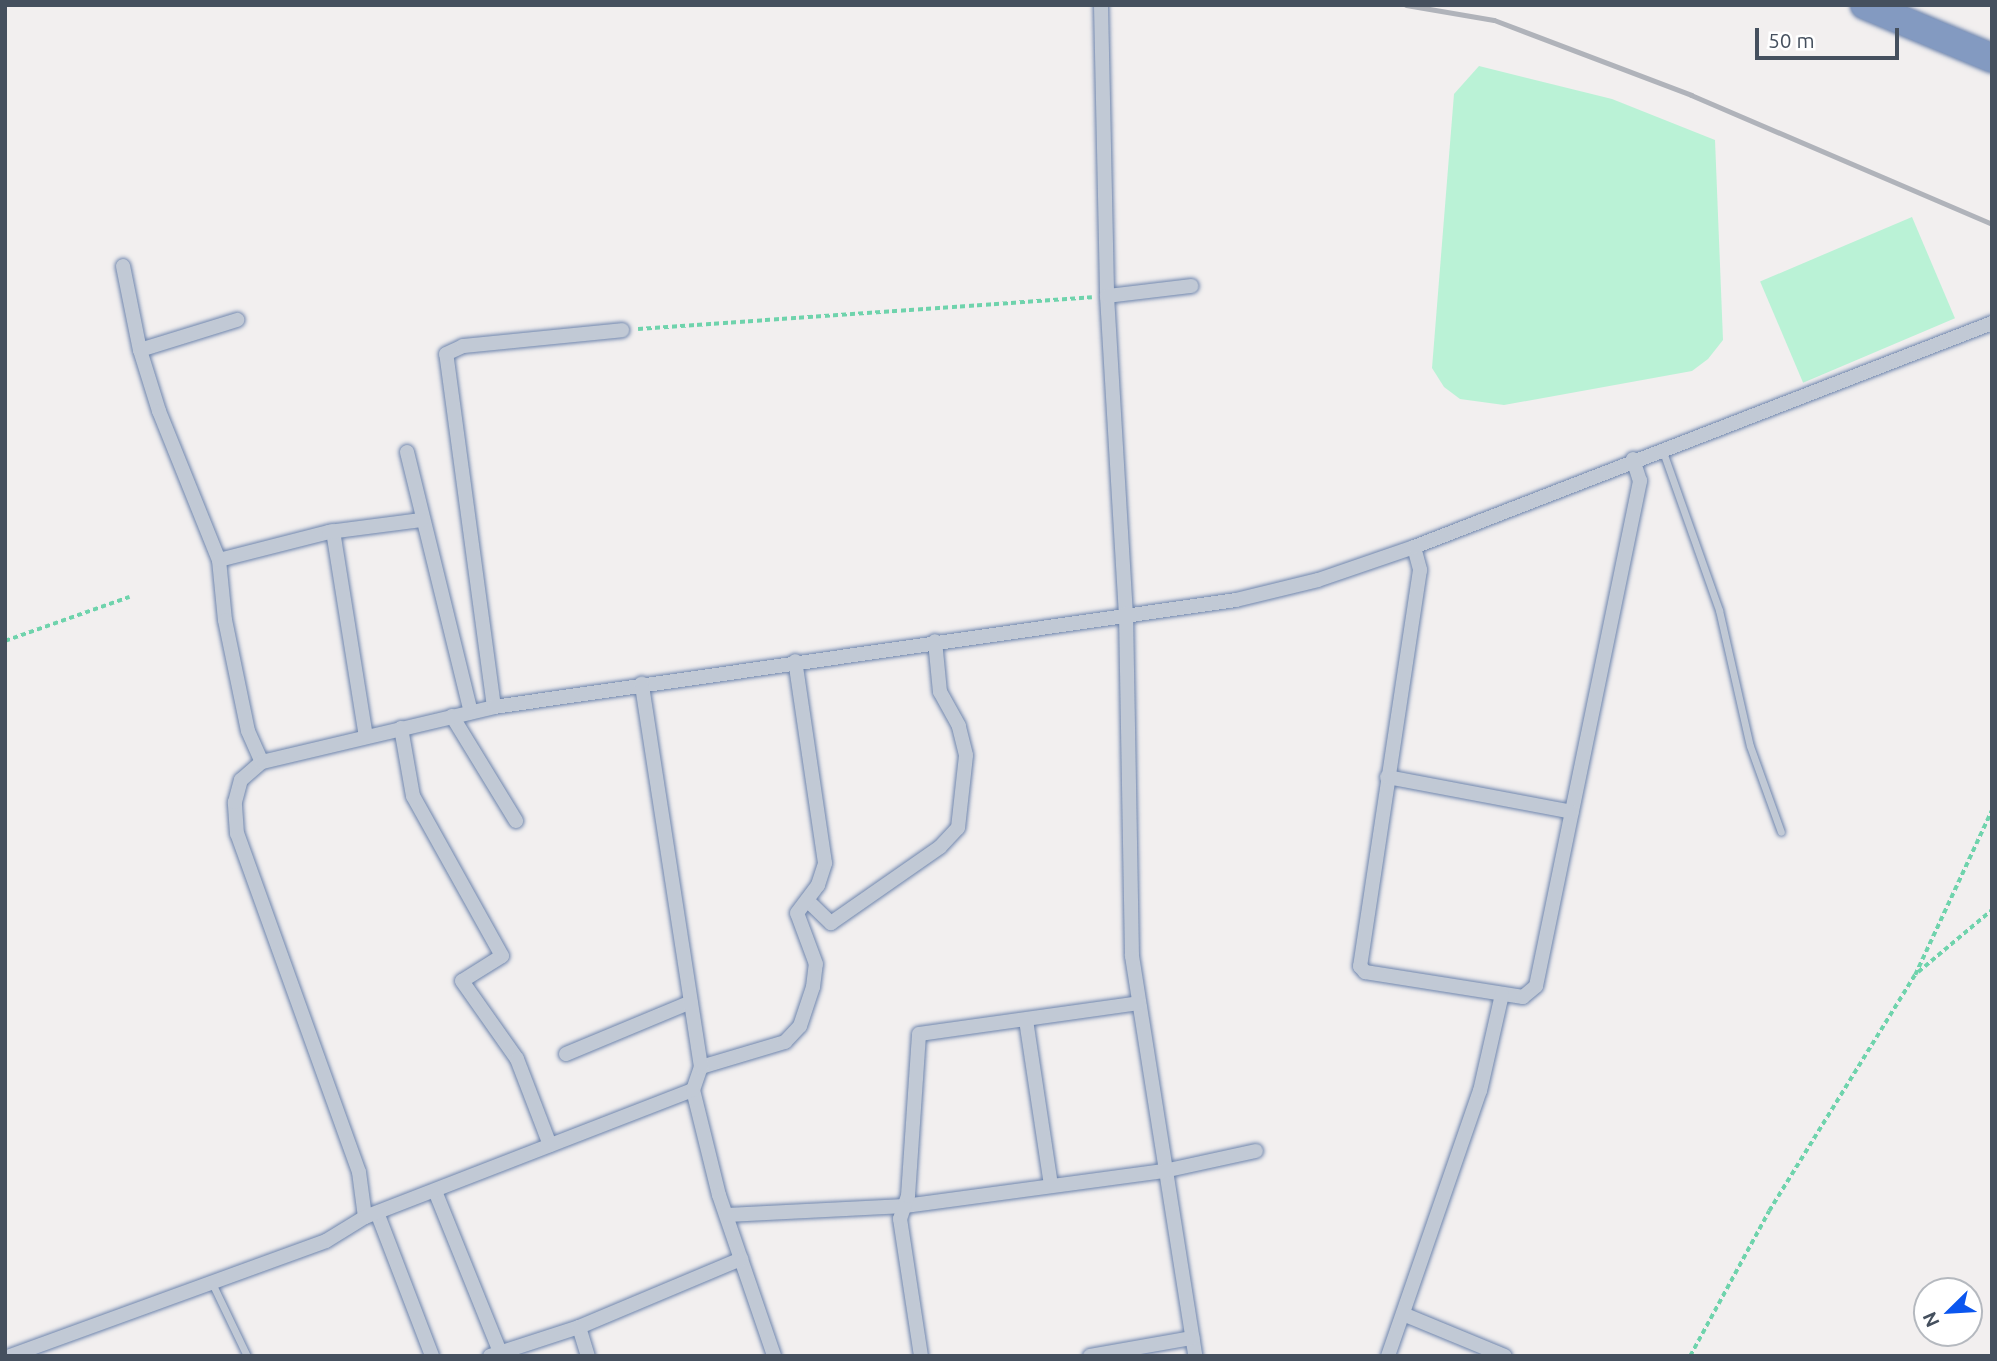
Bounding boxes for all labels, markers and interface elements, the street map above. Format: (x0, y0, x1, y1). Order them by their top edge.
scale bar (1759, 14, 1902, 58)
text: 50 m (1768, 28, 1815, 52)
north arrow (1913, 1277, 1983, 1347)
text: N (1918, 1309, 1944, 1331)

